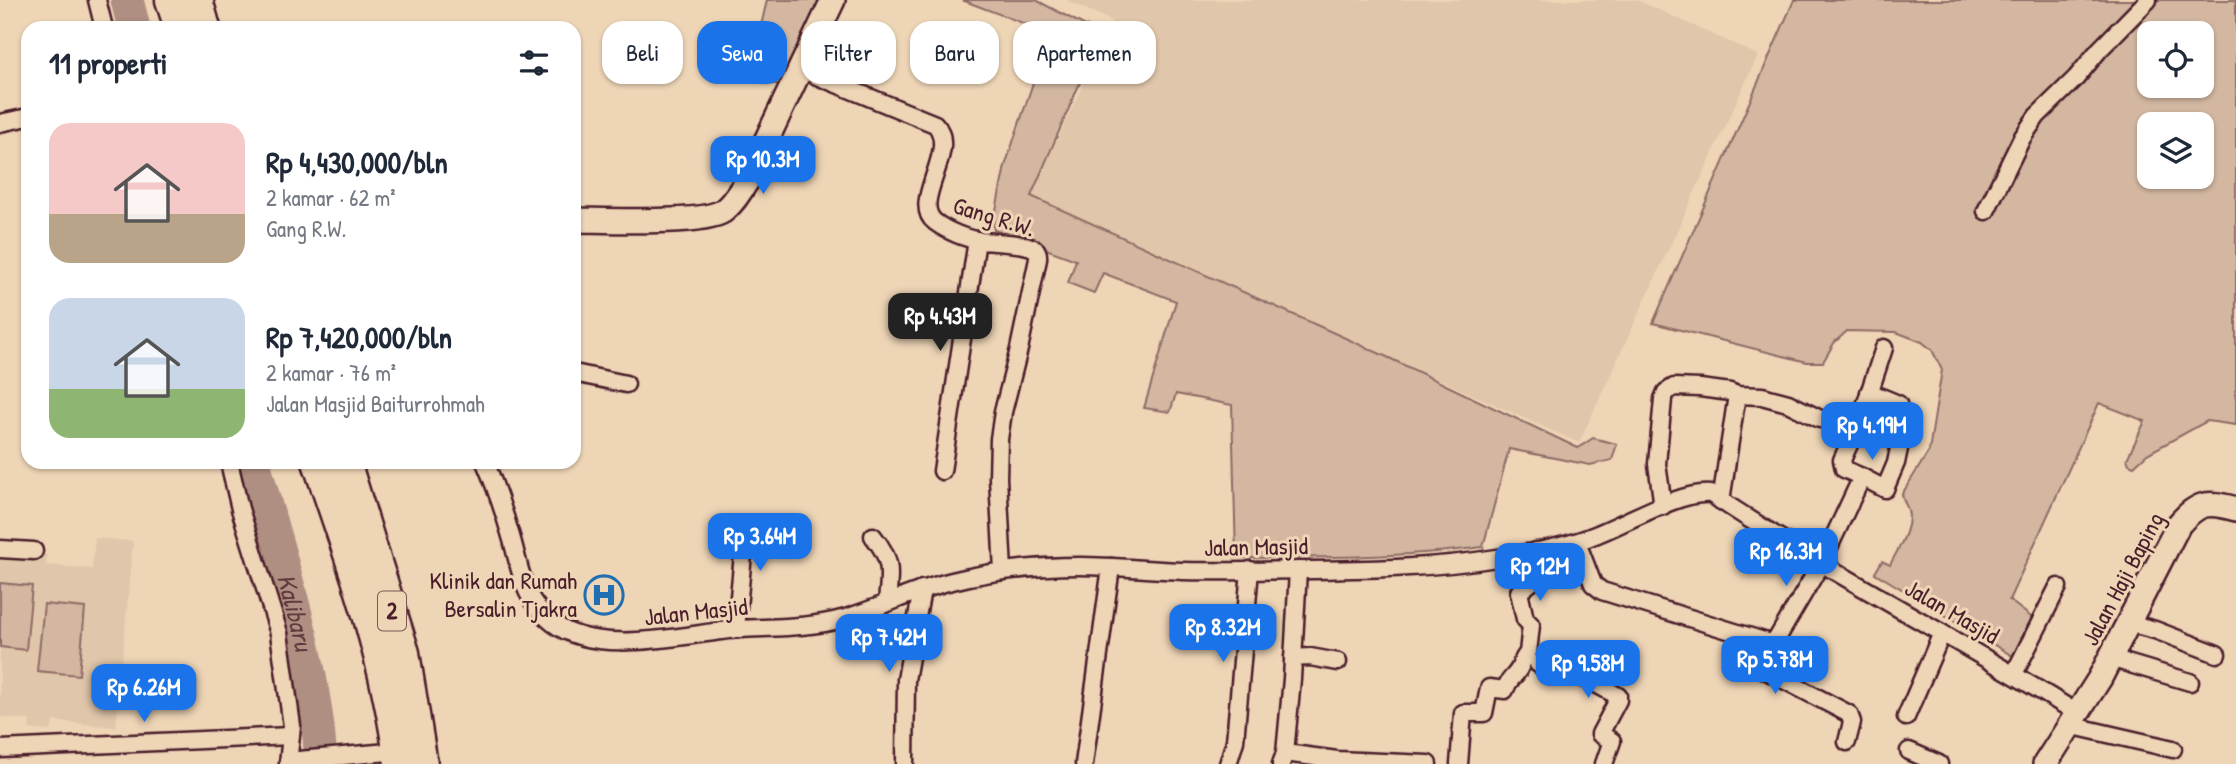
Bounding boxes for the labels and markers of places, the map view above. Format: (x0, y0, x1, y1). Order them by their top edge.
pin: Rp 10.3M (691, 136, 835, 196)
pin: Rp 4.43M (868, 294, 1012, 353)
pin: Rp 4.19M (1800, 402, 1944, 462)
pin: Rp 3.64M (688, 514, 832, 573)
pin: Rp 16.3M (1714, 528, 1858, 588)
pin: Rp 12M (1483, 544, 1597, 603)
place label: Klinik dan Rumah Bersalin Tjakra (430, 564, 577, 624)
hospital icon: Klinik dan Rumah Bersalin Tjakra (583, 574, 625, 616)
pin: Rp 8.32M (1151, 604, 1295, 664)
pin: Rp 7.42M (817, 614, 961, 674)
pin: Rp 5.78M (1703, 636, 1847, 696)
pin: Rp 9.58M (1516, 640, 1660, 700)
pin: Rp 6.26M (72, 664, 216, 724)

